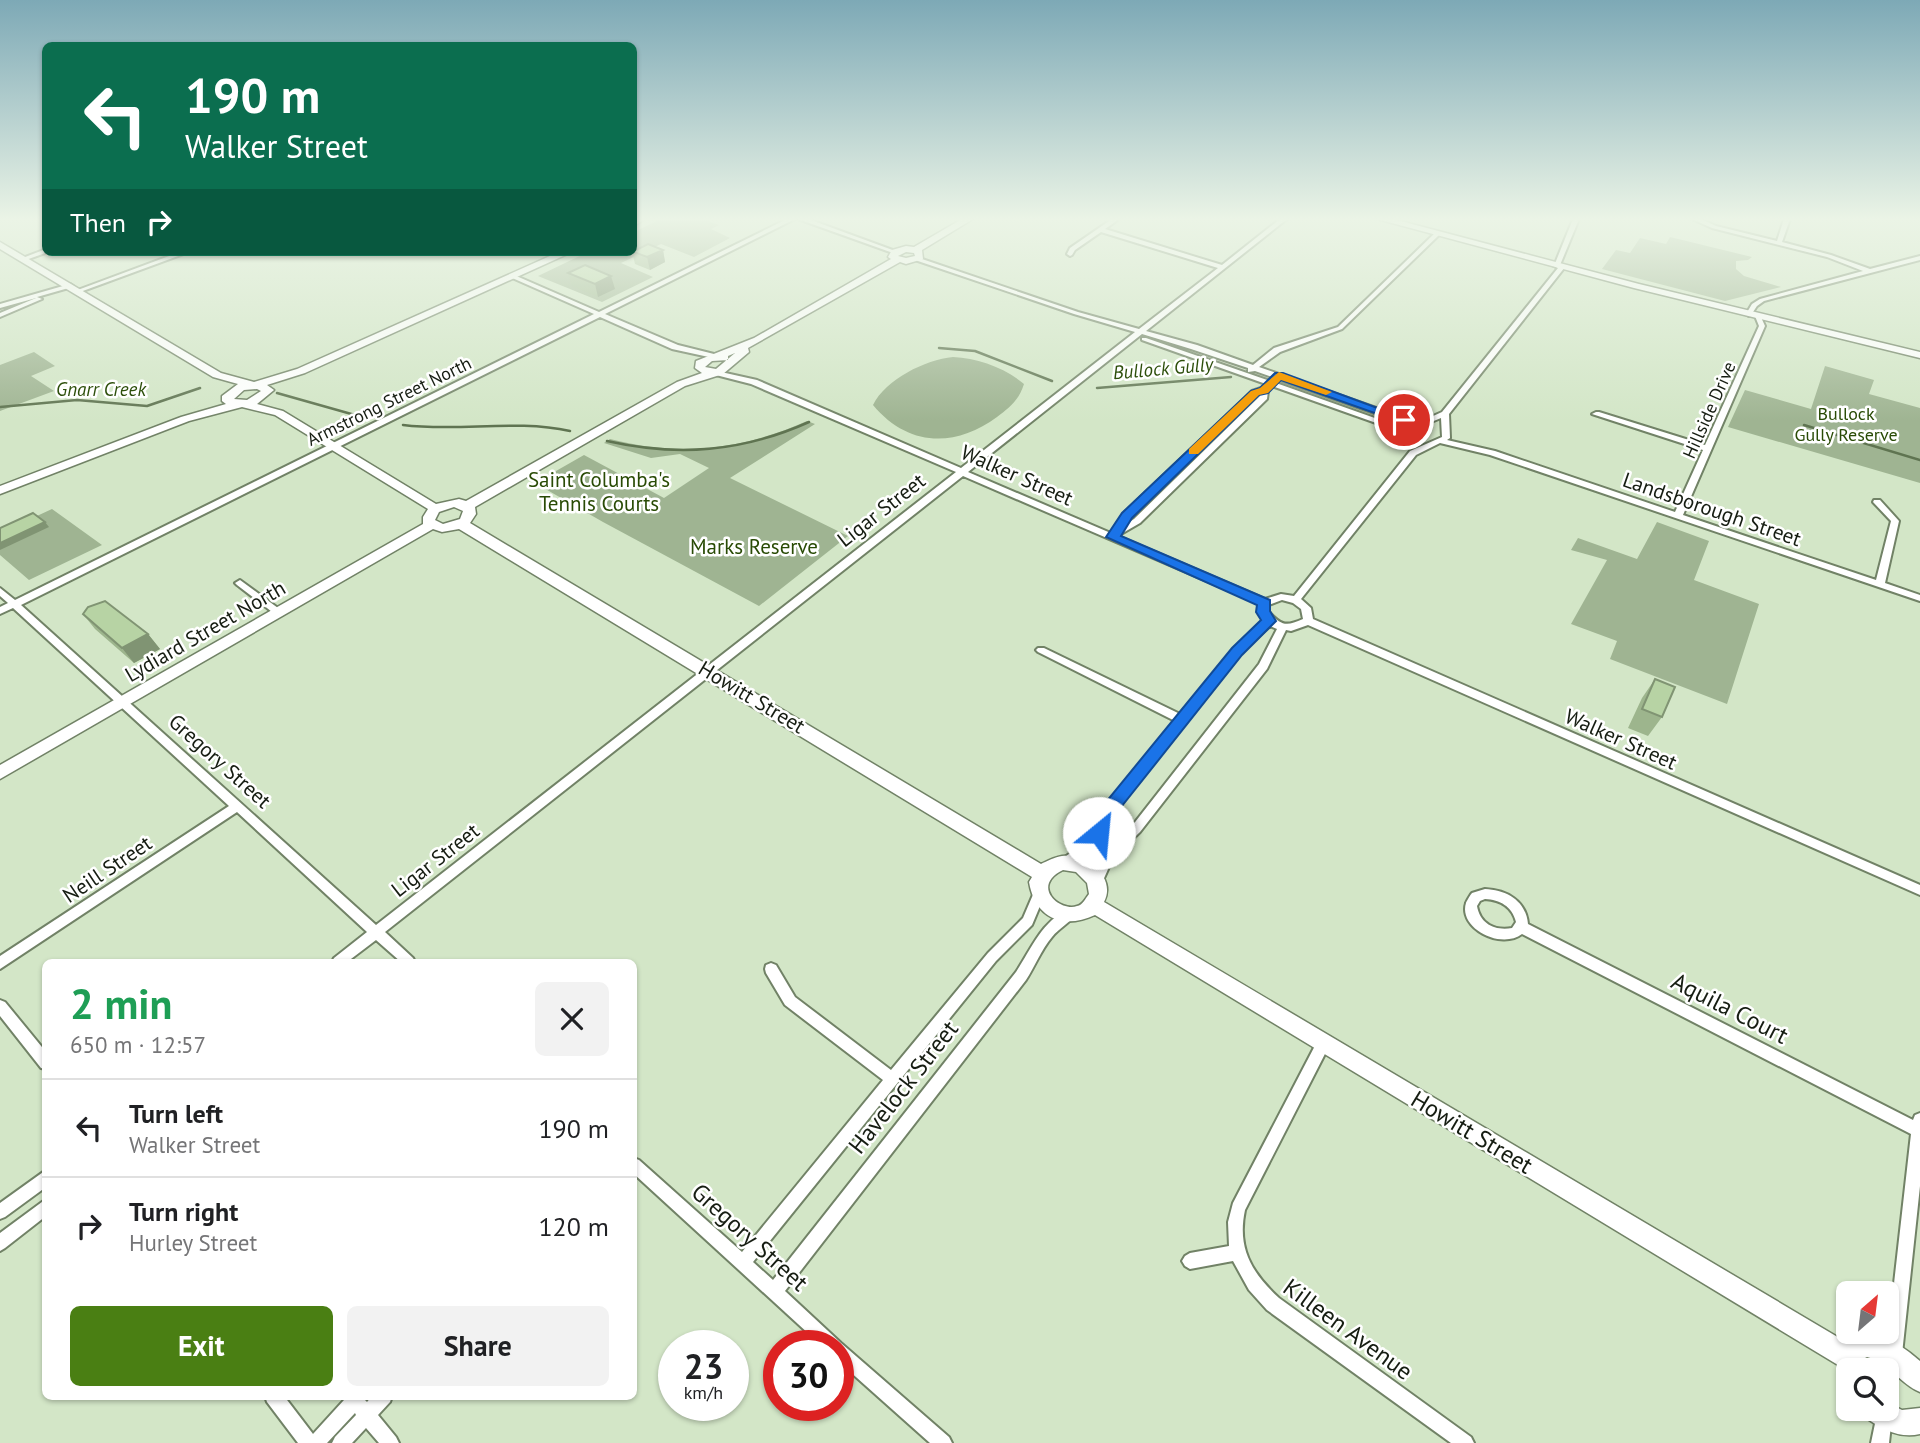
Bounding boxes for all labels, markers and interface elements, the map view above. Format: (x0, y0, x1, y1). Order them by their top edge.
text: 190 m (185, 63, 320, 127)
icon: left (70, 70, 161, 161)
text: Walker Street (185, 125, 368, 167)
icon: right (140, 203, 178, 241)
text: Then (70, 206, 126, 239)
street label: Armstrong Street North (303, 351, 475, 451)
water label: Bullock Gully (1112, 352, 1216, 384)
street label: Hillside Drive (1677, 358, 1741, 462)
water label: Gnarr Creek (56, 377, 147, 401)
pin (1374, 390, 1434, 450)
icon: arrive (1385, 401, 1423, 439)
park label: Bullock Gully Reserve (1794, 402, 1898, 446)
street label: Walker Street (957, 438, 1077, 512)
park label: Saint Columba's Tennis Courts (528, 466, 670, 517)
street label: Landsborough Street (1619, 466, 1805, 552)
street label: Ligar Street (831, 467, 931, 553)
park label: Marks Reserve (690, 533, 818, 560)
street label: Lydiard Street North (120, 574, 290, 688)
street label: Howitt Street (694, 655, 810, 739)
street label: Walker Street (1561, 702, 1681, 776)
street label: Gregory Street (163, 708, 277, 814)
position arrow (1062, 796, 1136, 870)
street label: Ligar Street (385, 817, 485, 903)
street label: Neill Street (57, 829, 157, 909)
street label: Aquila Court (1666, 965, 1794, 1051)
text: 2 min (70, 976, 172, 1031)
button: close (535, 982, 609, 1056)
street label: Havelock Street (841, 1014, 965, 1160)
text: 650 m · 12:57 (70, 1030, 206, 1059)
street label: Howitt Street (1405, 1083, 1539, 1181)
text: Turn left (129, 1097, 223, 1130)
icon: left (70, 1109, 108, 1147)
text: 190 m (538, 1112, 609, 1145)
text: Walker Street (129, 1130, 260, 1159)
street label: Gregory Street (685, 1176, 815, 1298)
text: Turn right (129, 1195, 238, 1228)
icon: right (70, 1207, 108, 1245)
text: 120 m (538, 1210, 609, 1243)
text: Hurley Street (129, 1228, 257, 1257)
street label: Killeen Avenue (1277, 1272, 1419, 1386)
north arrow (1836, 1281, 1899, 1344)
map controls (1836, 1281, 1899, 1421)
button: Exit (70, 1306, 333, 1386)
button: Share (347, 1306, 609, 1386)
speed limit sign: 30 (763, 1330, 854, 1421)
text: 23 (684, 1343, 723, 1389)
button: search (1836, 1358, 1899, 1421)
text: km/h (684, 1381, 723, 1404)

